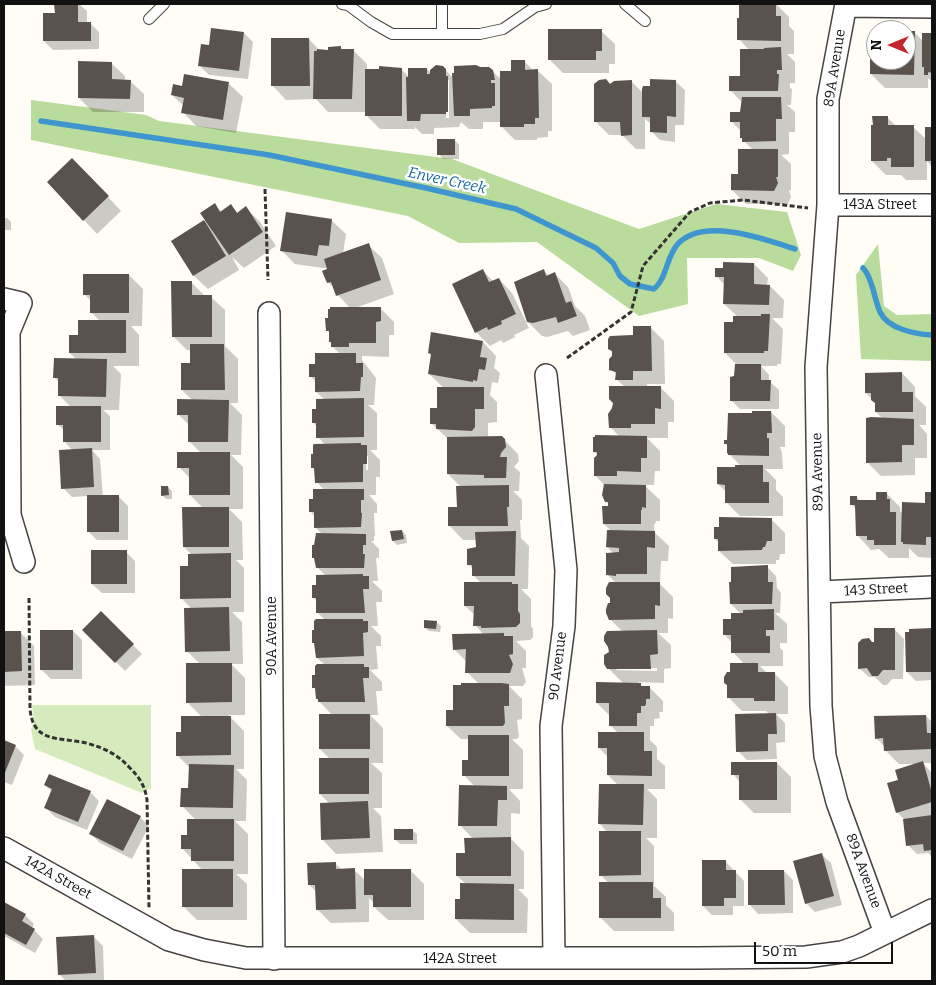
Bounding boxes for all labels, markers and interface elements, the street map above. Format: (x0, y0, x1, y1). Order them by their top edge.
north arrow (866, 20, 916, 70)
street label: 89A Avenue (821, 28, 849, 108)
text: N (868, 40, 885, 50)
water label: Enver Creek (406, 164, 488, 198)
street label: 143A Street (843, 197, 917, 213)
street label: 89A Avenue (809, 433, 827, 511)
street label: 143 Street (844, 580, 908, 600)
street label: 90A Avenue (264, 596, 280, 676)
street label: 90 Avenue (545, 631, 571, 701)
street label: 89A Avenue (842, 831, 884, 911)
street label: 142A Street (22, 853, 94, 903)
scale bar (756, 932, 895, 964)
text: 50 m (762, 942, 797, 960)
street label: 142A Street (423, 951, 497, 967)

